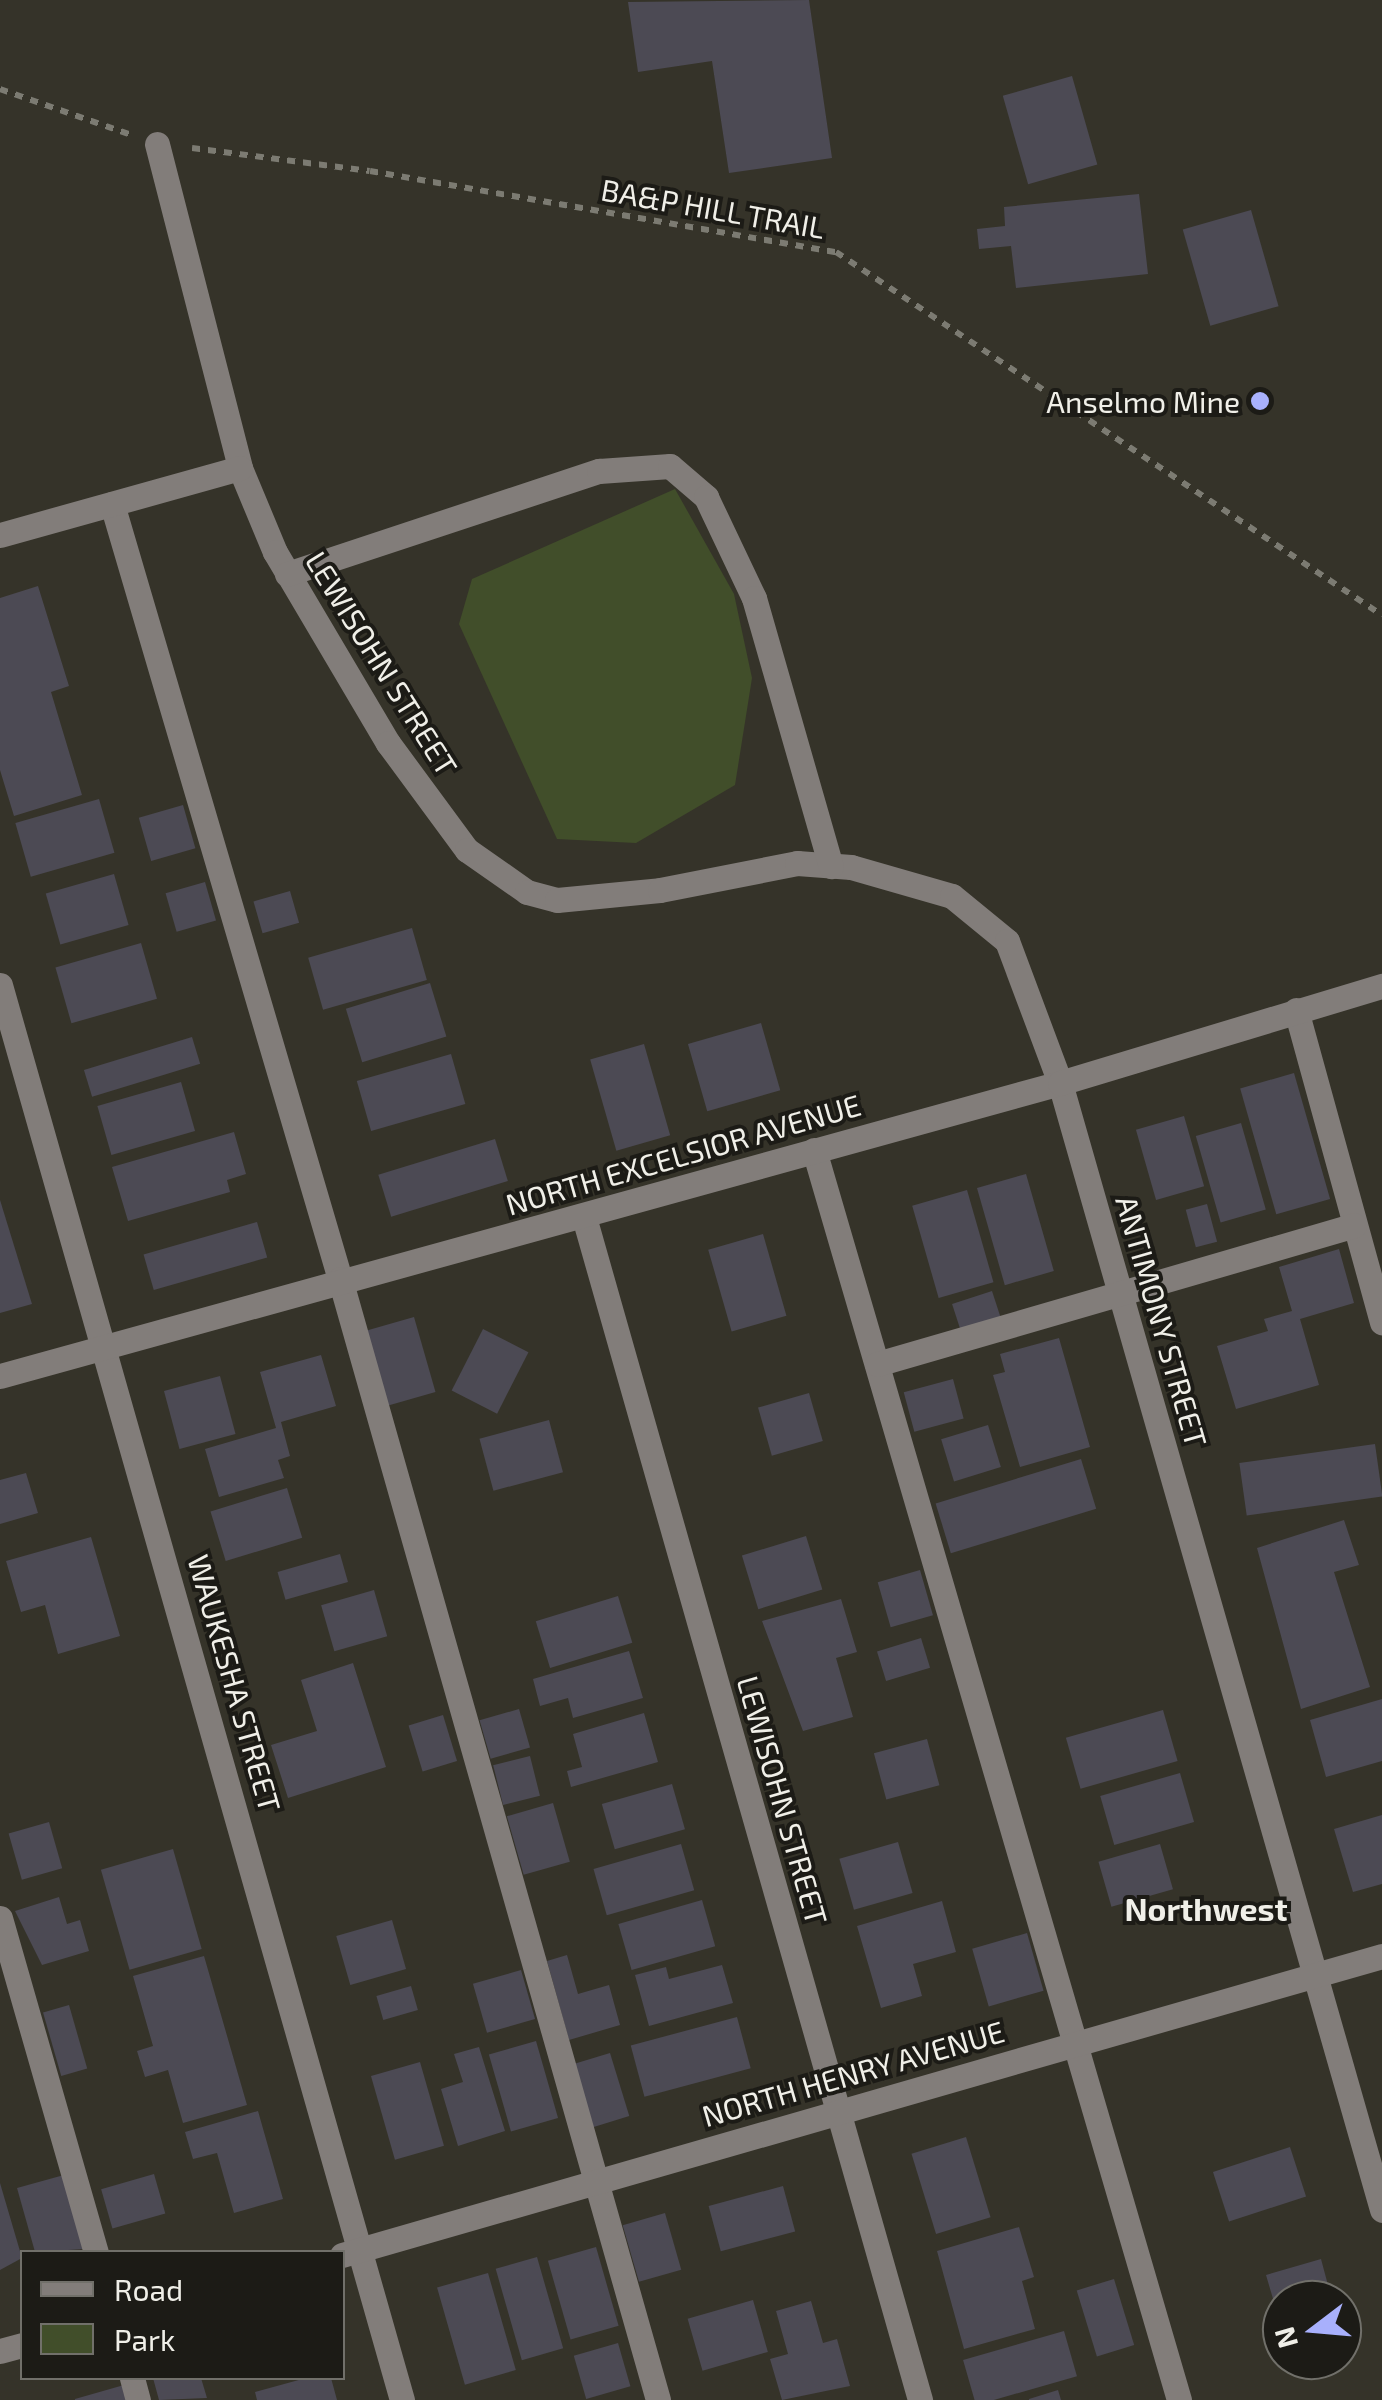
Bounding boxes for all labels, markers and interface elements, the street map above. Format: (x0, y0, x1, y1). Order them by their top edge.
street label: BA&P HILL TRAIL (598, 170, 828, 246)
place label: Anselmo Mine (1046, 383, 1240, 419)
marker: Anselmo Mine (1249, 390, 1271, 412)
street label: LEWISOHN STREET (299, 544, 465, 782)
street label: NORTH EXCELSIOR AVENUE (501, 1086, 865, 1222)
street label: ANTIMONY STREET (1109, 1191, 1215, 1451)
street label: WAUKESHA STREET (181, 1550, 289, 1816)
street label: LEWISOHN STREET (730, 1671, 836, 1929)
district label: Northwest (1124, 1889, 1288, 1927)
street label: NORTH HENRY AVENUE (697, 2012, 1009, 2134)
legend (20, 2250, 345, 2380)
text: Road (114, 2271, 183, 2307)
north arrow (1262, 2280, 1362, 2380)
text: Park (114, 2321, 175, 2357)
text: N (1266, 2323, 1304, 2352)

